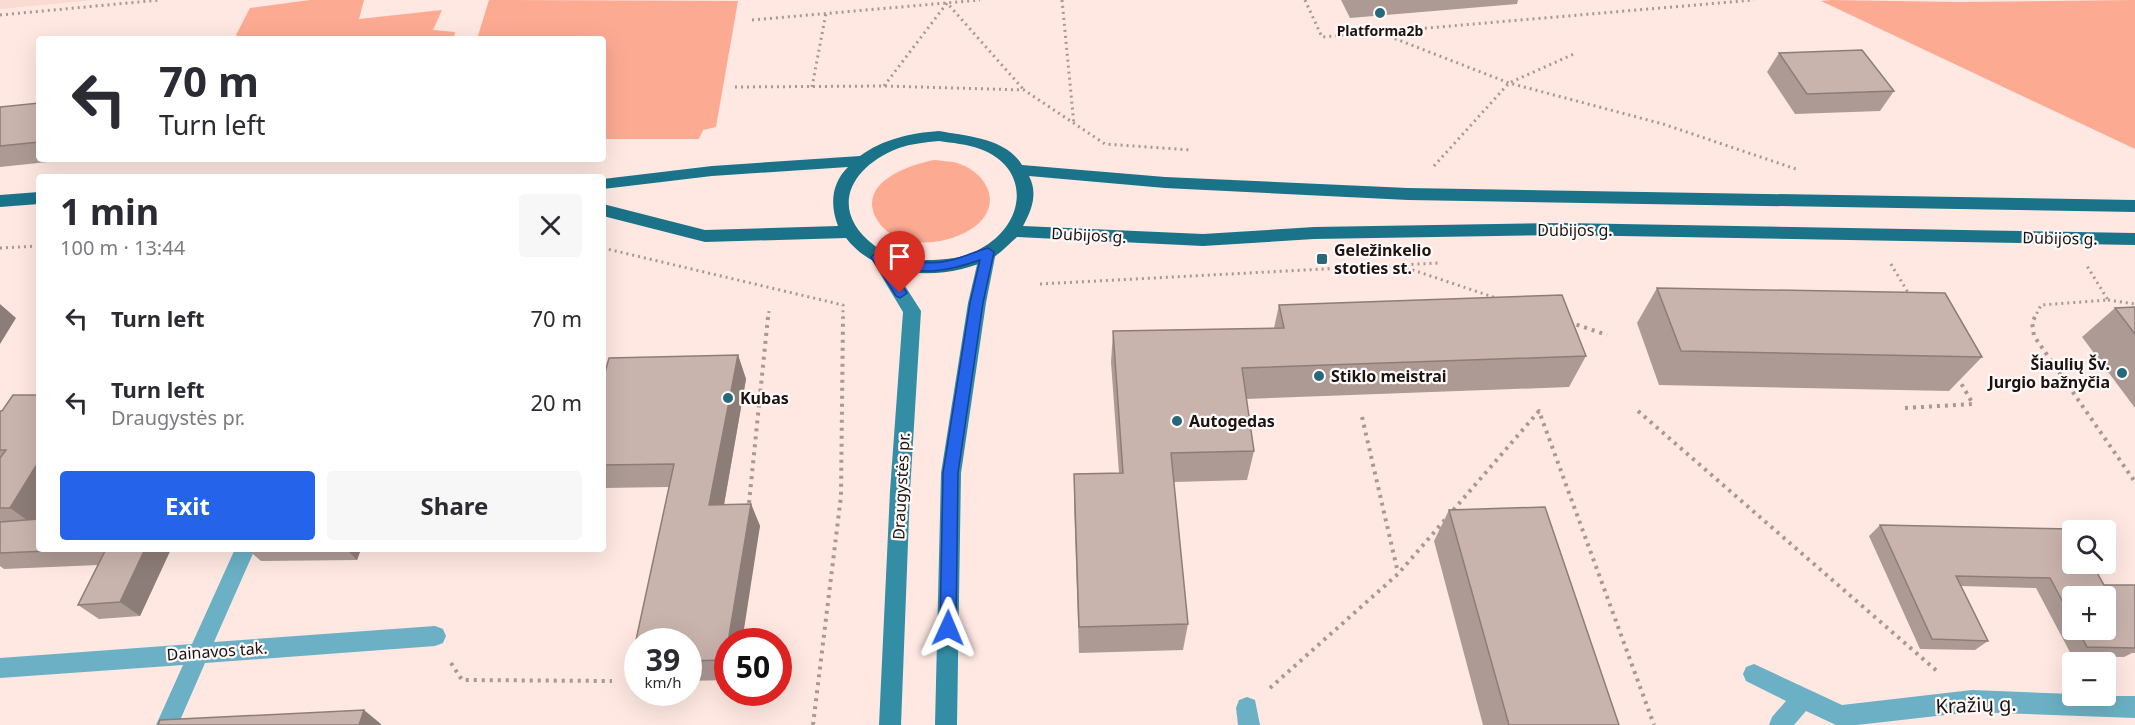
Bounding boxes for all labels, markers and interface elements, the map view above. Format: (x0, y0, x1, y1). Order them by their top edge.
marker: Platforma2b (1373, 6, 1387, 20)
place label: Platforma2b (1337, 21, 1423, 40)
text: 70 m (159, 52, 259, 109)
icon: left (60, 60, 138, 138)
text: Turn left (159, 106, 265, 143)
text: 1 min (60, 187, 159, 236)
button: close (519, 194, 582, 257)
street label: Dubijos g. (1537, 219, 1613, 241)
street label: Dubijos g. (1051, 222, 1127, 248)
street label: Dubijos g. (2022, 226, 2098, 250)
pin (874, 231, 925, 293)
text: 100 m · 13:44 (60, 234, 185, 261)
place label: Geležinkelio stoties st. (1334, 239, 1431, 279)
icon: arrive (883, 240, 916, 273)
marker: Geležinkelio stoties st. (1315, 252, 1329, 266)
icon: left (60, 302, 93, 335)
text: Turn left (111, 303, 205, 333)
text: 70 m (531, 303, 582, 333)
place label: Šiaulių Šv. Jurgio bažnyčia (1987, 353, 2110, 393)
place label: Stiklo meistrai (1331, 365, 1447, 387)
marker: Šiaulių Šv. Jurgio bažnyčia (2115, 366, 2129, 380)
marker: Stiklo meistrai (1312, 369, 1326, 383)
text: Turn left (111, 374, 205, 404)
icon: left (60, 386, 93, 419)
text: 20 m (531, 387, 582, 417)
place label: Kubas (740, 387, 789, 409)
marker: Kubas (721, 391, 735, 405)
text: Draugystės pr. (111, 404, 245, 431)
place label: Autogedas (1189, 410, 1275, 432)
marker: Autogedas (1170, 414, 1184, 428)
street label: Draugystės pr. (887, 432, 915, 540)
button: Exit (60, 471, 315, 540)
button: Share (327, 471, 582, 540)
map controls (2062, 520, 2116, 706)
button: search (2062, 520, 2116, 574)
button: + (2062, 586, 2116, 640)
position arrow (916, 596, 980, 660)
speed limit sign: 50 (714, 628, 792, 706)
street label: Dainavos tak. (166, 637, 268, 665)
text: 39 (646, 639, 680, 680)
button: − (2062, 652, 2116, 706)
text: km/h (645, 672, 681, 692)
street label: Kražių g. (1935, 690, 2017, 719)

